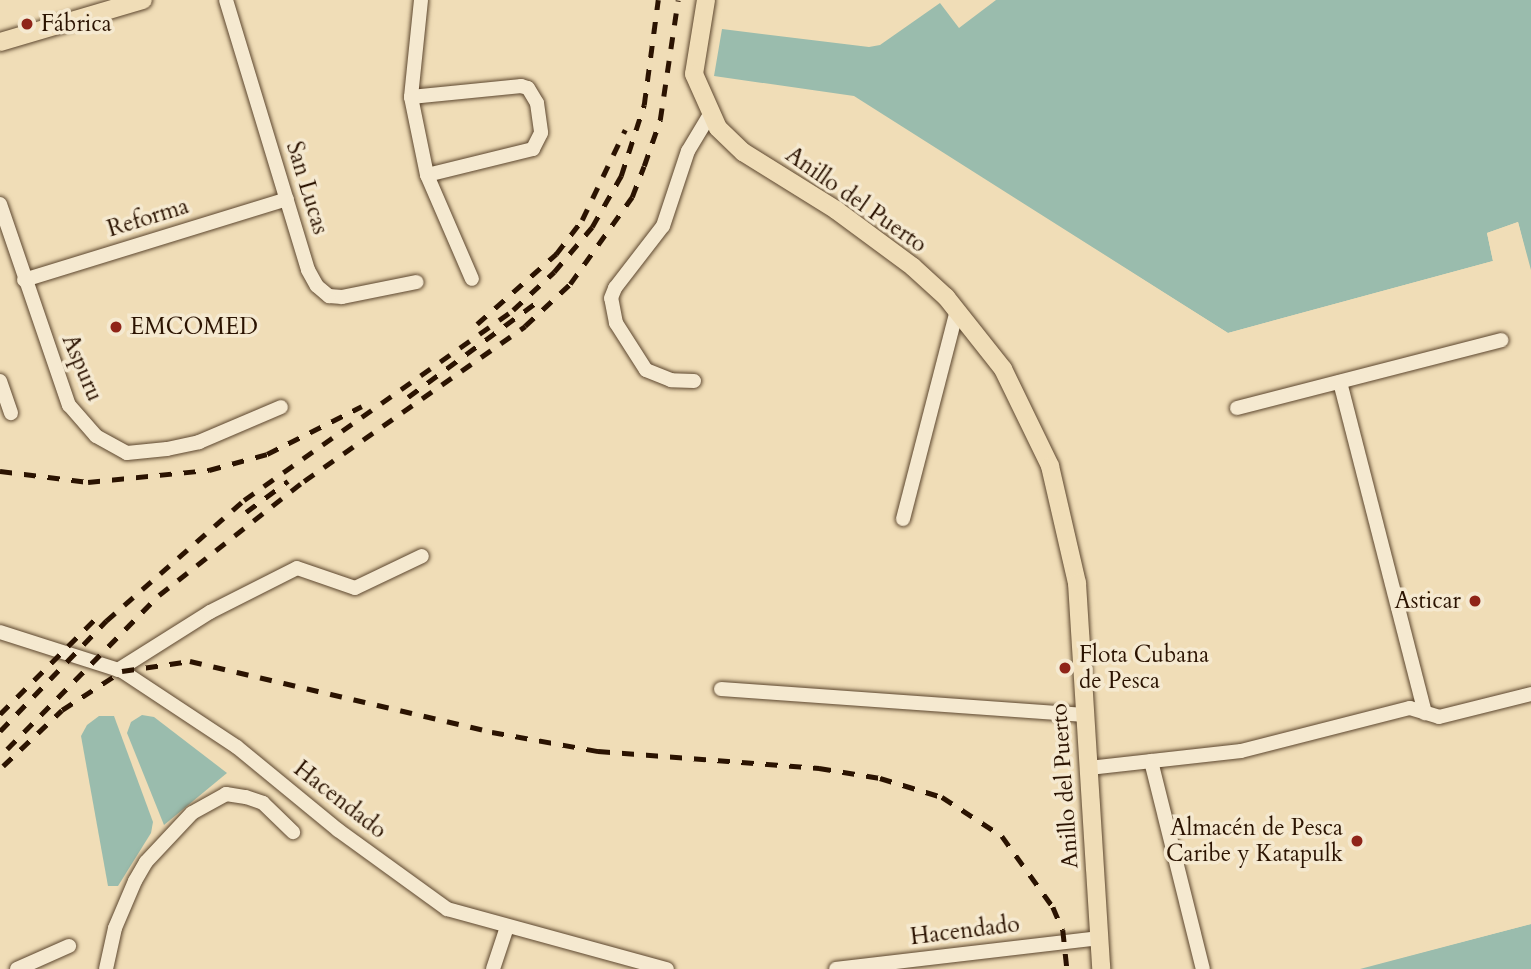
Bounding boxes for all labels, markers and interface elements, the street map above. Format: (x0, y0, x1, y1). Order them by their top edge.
place label: Fábrica (41, 10, 112, 38)
marker: Fábrica (19, 16, 35, 32)
street label: San Lucas (280, 138, 334, 238)
street label: Anillo del Puerto (780, 141, 932, 259)
street label: Reforma (104, 193, 192, 243)
place label: EMCOMED (130, 313, 258, 341)
marker: EMCOMED (108, 319, 124, 335)
street label: Aspuru (56, 330, 108, 406)
place label: Asticar (1394, 587, 1461, 615)
marker: Asticar (1467, 593, 1483, 609)
place label: Flota Cubana de Pesca (1079, 641, 1209, 695)
marker: Flota Cubana de Pesca (1057, 660, 1073, 676)
street label: Anillo del Puerto (1045, 702, 1085, 870)
street label: Hacendado (288, 755, 392, 845)
place label: Almacén de Pesca Caribe y Katapulk (1166, 814, 1343, 868)
marker: Almacén de Pesca Caribe y Katapulk (1349, 833, 1365, 849)
street label: Hacendado (909, 911, 1021, 951)

